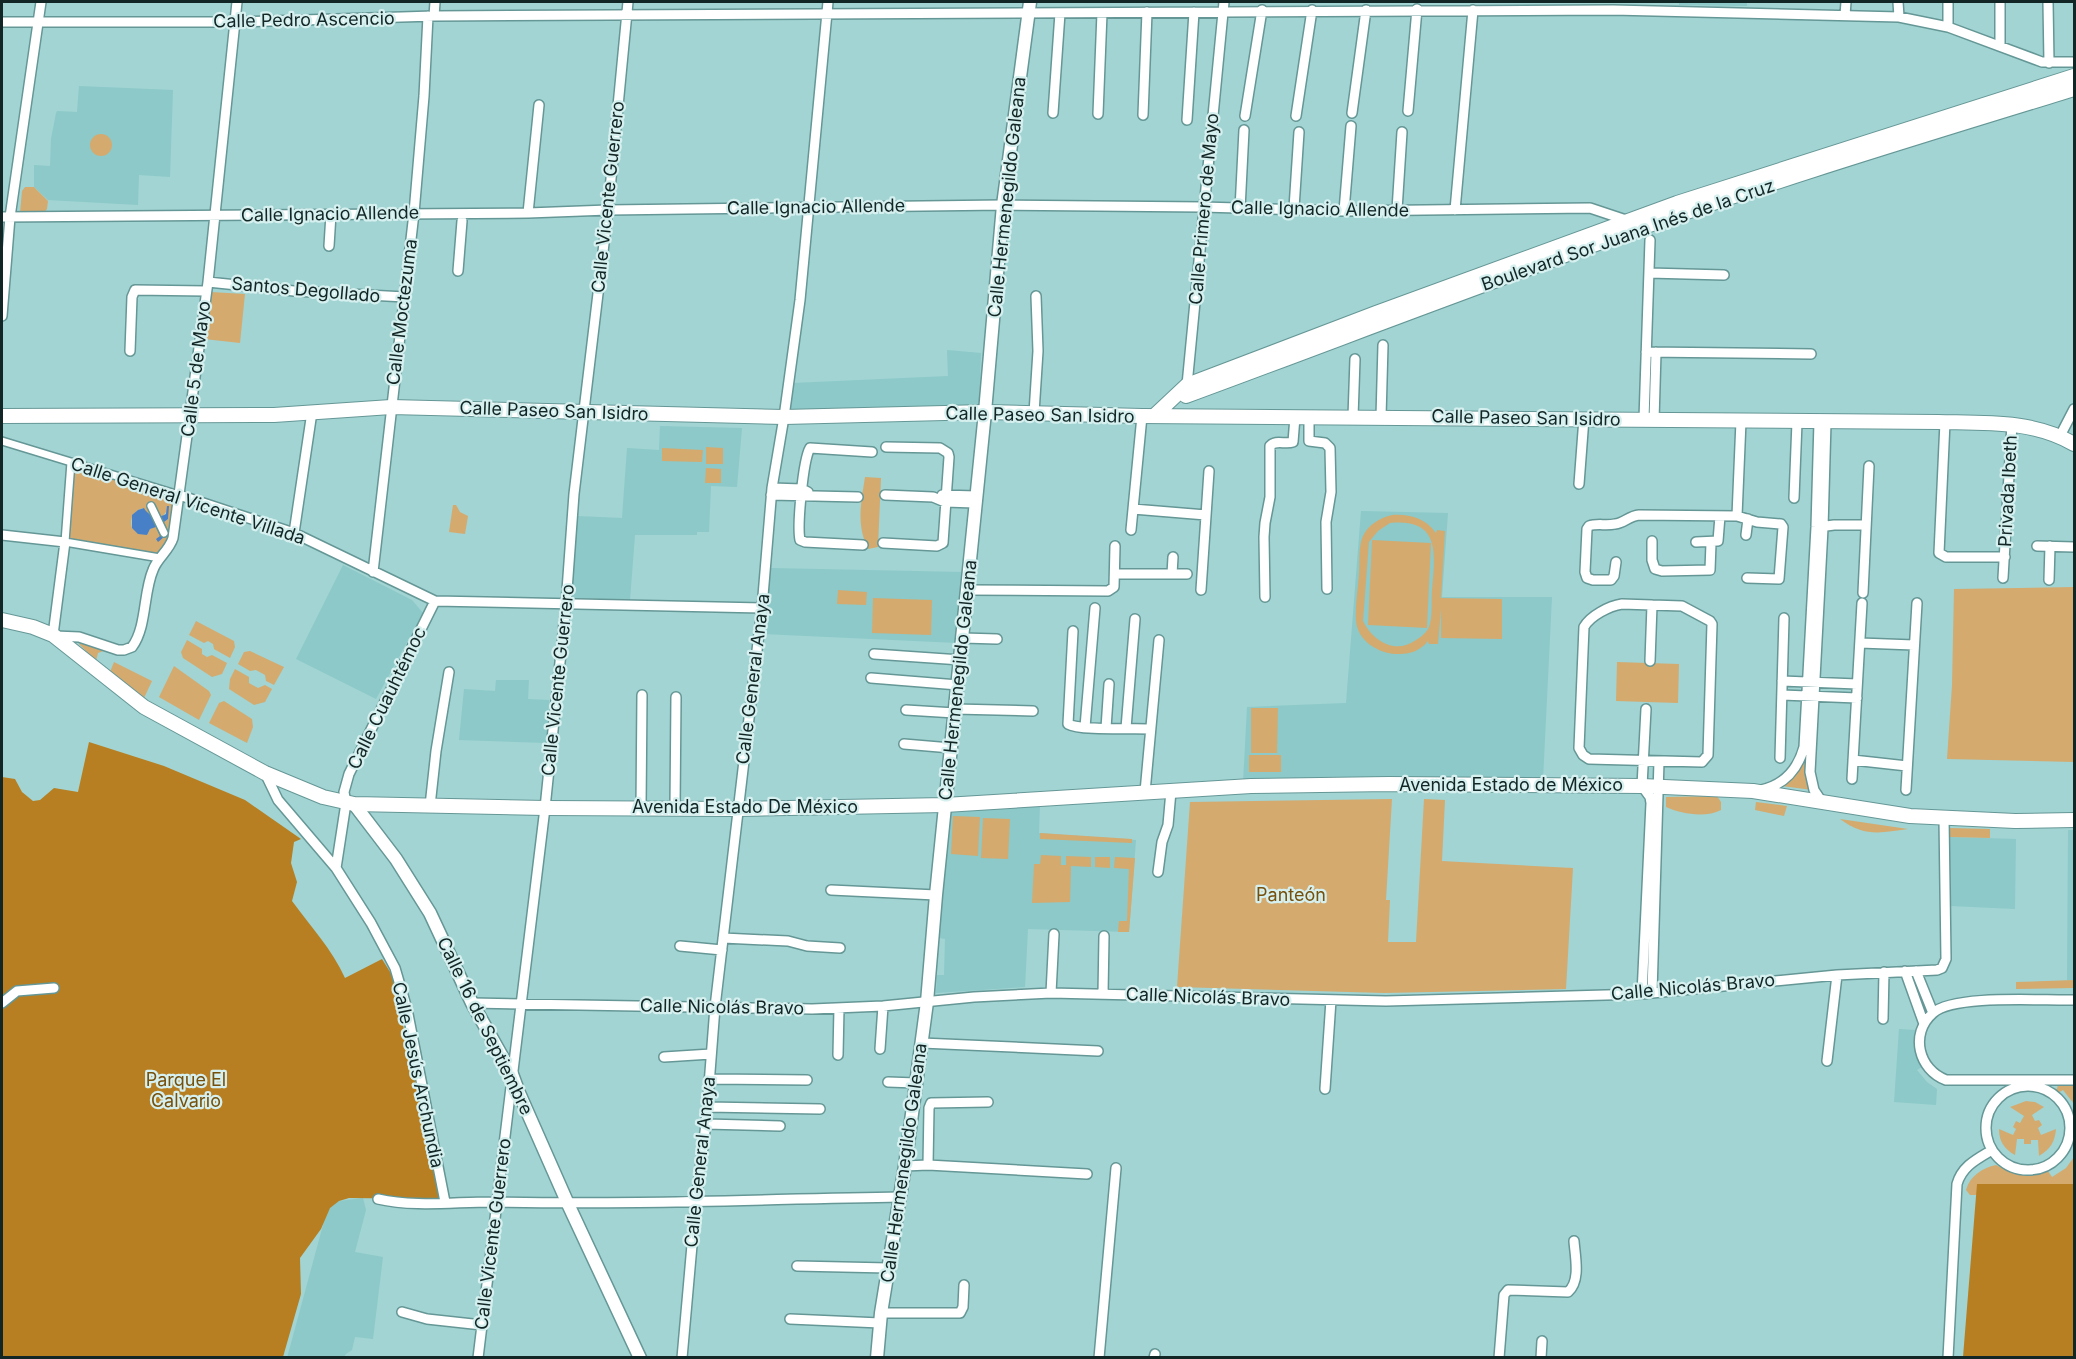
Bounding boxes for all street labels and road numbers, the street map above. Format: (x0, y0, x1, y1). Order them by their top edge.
street label: Calle Pedro Ascencio (213, 7, 395, 32)
street label: Calle Hermenegildo Galeana (983, 76, 1030, 318)
street label: Calle Vicente Guerrero (587, 100, 628, 294)
street label: Calle Primero de Mayo (1185, 112, 1222, 306)
street label: Boulevard Sor Juana Inés de la Cruz (1479, 174, 1777, 295)
street label: Calle Ignacio Allende (727, 194, 905, 219)
street label: Calle Ignacio Allende (1231, 196, 1409, 221)
street label: Calle Ignacio Allende (241, 201, 419, 226)
street label: Calle Moctezuma (382, 238, 421, 386)
street label: Santos Degollado (231, 273, 381, 306)
street label: Calle 5 de Mayo (177, 300, 214, 438)
street label: Calle Paseo San Isidro (459, 397, 649, 424)
street label: Calle Paseo San Isidro (945, 402, 1135, 427)
street label: Calle Paseo San Isidro (1431, 405, 1621, 430)
street label: Privada Ibeth (1994, 434, 2021, 548)
street label: Calle General Vicente Villada (68, 453, 308, 548)
street label: Calle Hermenegildo Galeana (934, 559, 981, 801)
street label: Calle Vicente Guerrero (537, 583, 578, 777)
street label: Calle General Anaya (732, 592, 773, 766)
street label: Calle Cuauhtémoc (343, 623, 430, 772)
street label: Avenida Estado de México (1399, 774, 1623, 795)
street label: Avenida Estado De México (632, 796, 858, 817)
street label: Calle 16 de Septiembre (433, 933, 538, 1118)
street label: Calle Nicolás Bravo (1610, 969, 1776, 1004)
street label: Calle Jesús Archundia (389, 980, 448, 1170)
street label: Calle Nicolás Bravo (1125, 983, 1291, 1010)
street label: Calle Nicolás Bravo (640, 995, 804, 1018)
street label: Calle Hermenegildo Galeana (876, 1042, 931, 1284)
street label: Calle General Anaya (680, 1075, 719, 1249)
street label: Calle Vicente Guerrero (470, 1137, 515, 1331)

